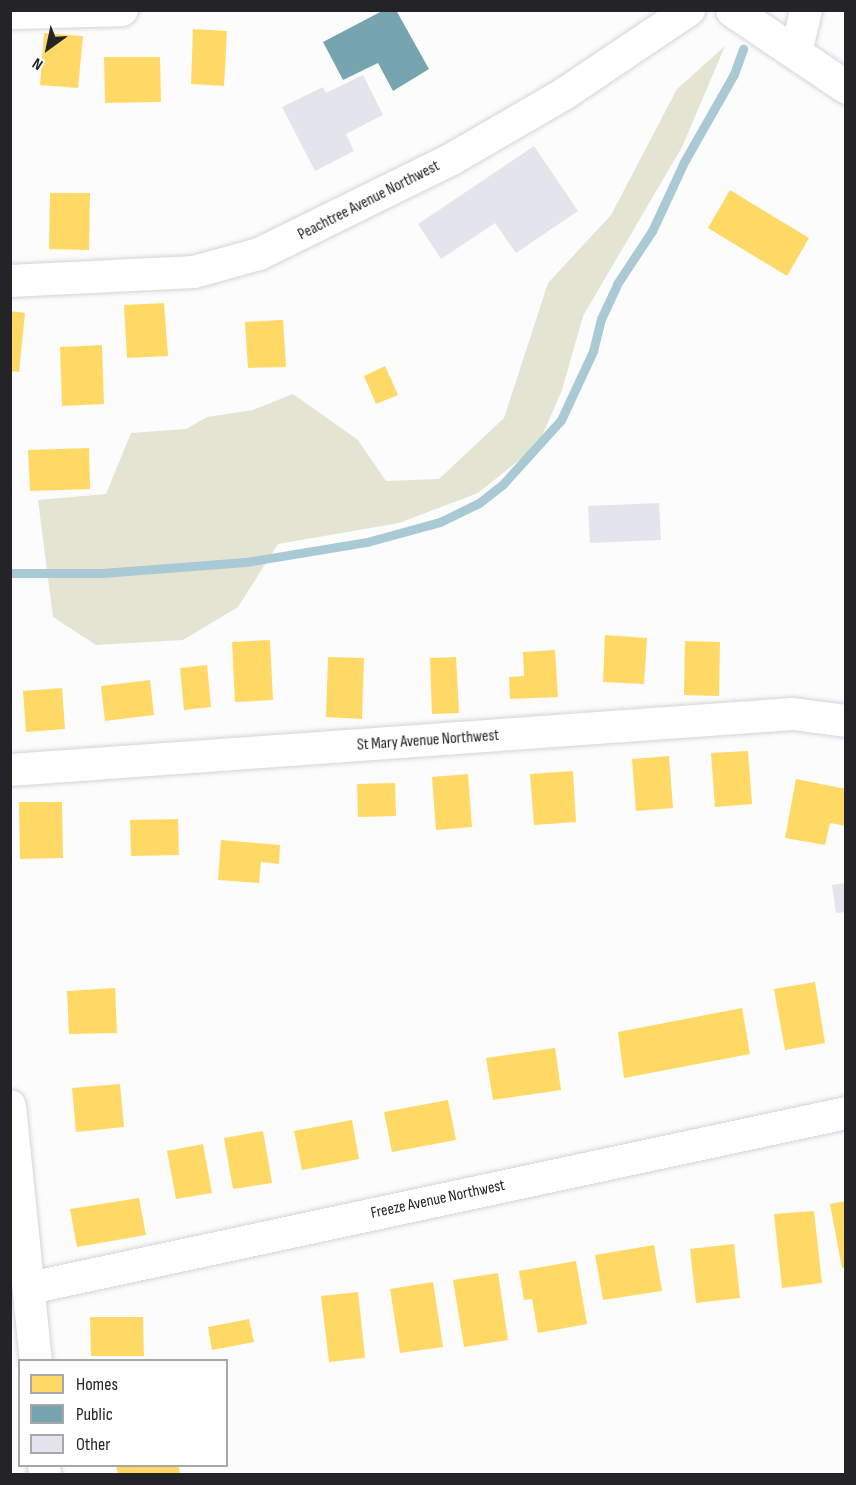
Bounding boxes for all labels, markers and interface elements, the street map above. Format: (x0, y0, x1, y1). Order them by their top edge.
north arrow (18, 18, 78, 78)
text: N (29, 53, 47, 74)
street label: Peachtree Avenue Northwest (295, 157, 443, 245)
street label: St Mary Avenue Northwest (356, 726, 500, 756)
street label: Freeze Avenue Northwest (369, 1176, 507, 1224)
legend (18, 1359, 228, 1467)
text: Homes (76, 1374, 118, 1395)
text: Public (76, 1404, 113, 1425)
text: Other (76, 1434, 110, 1455)

